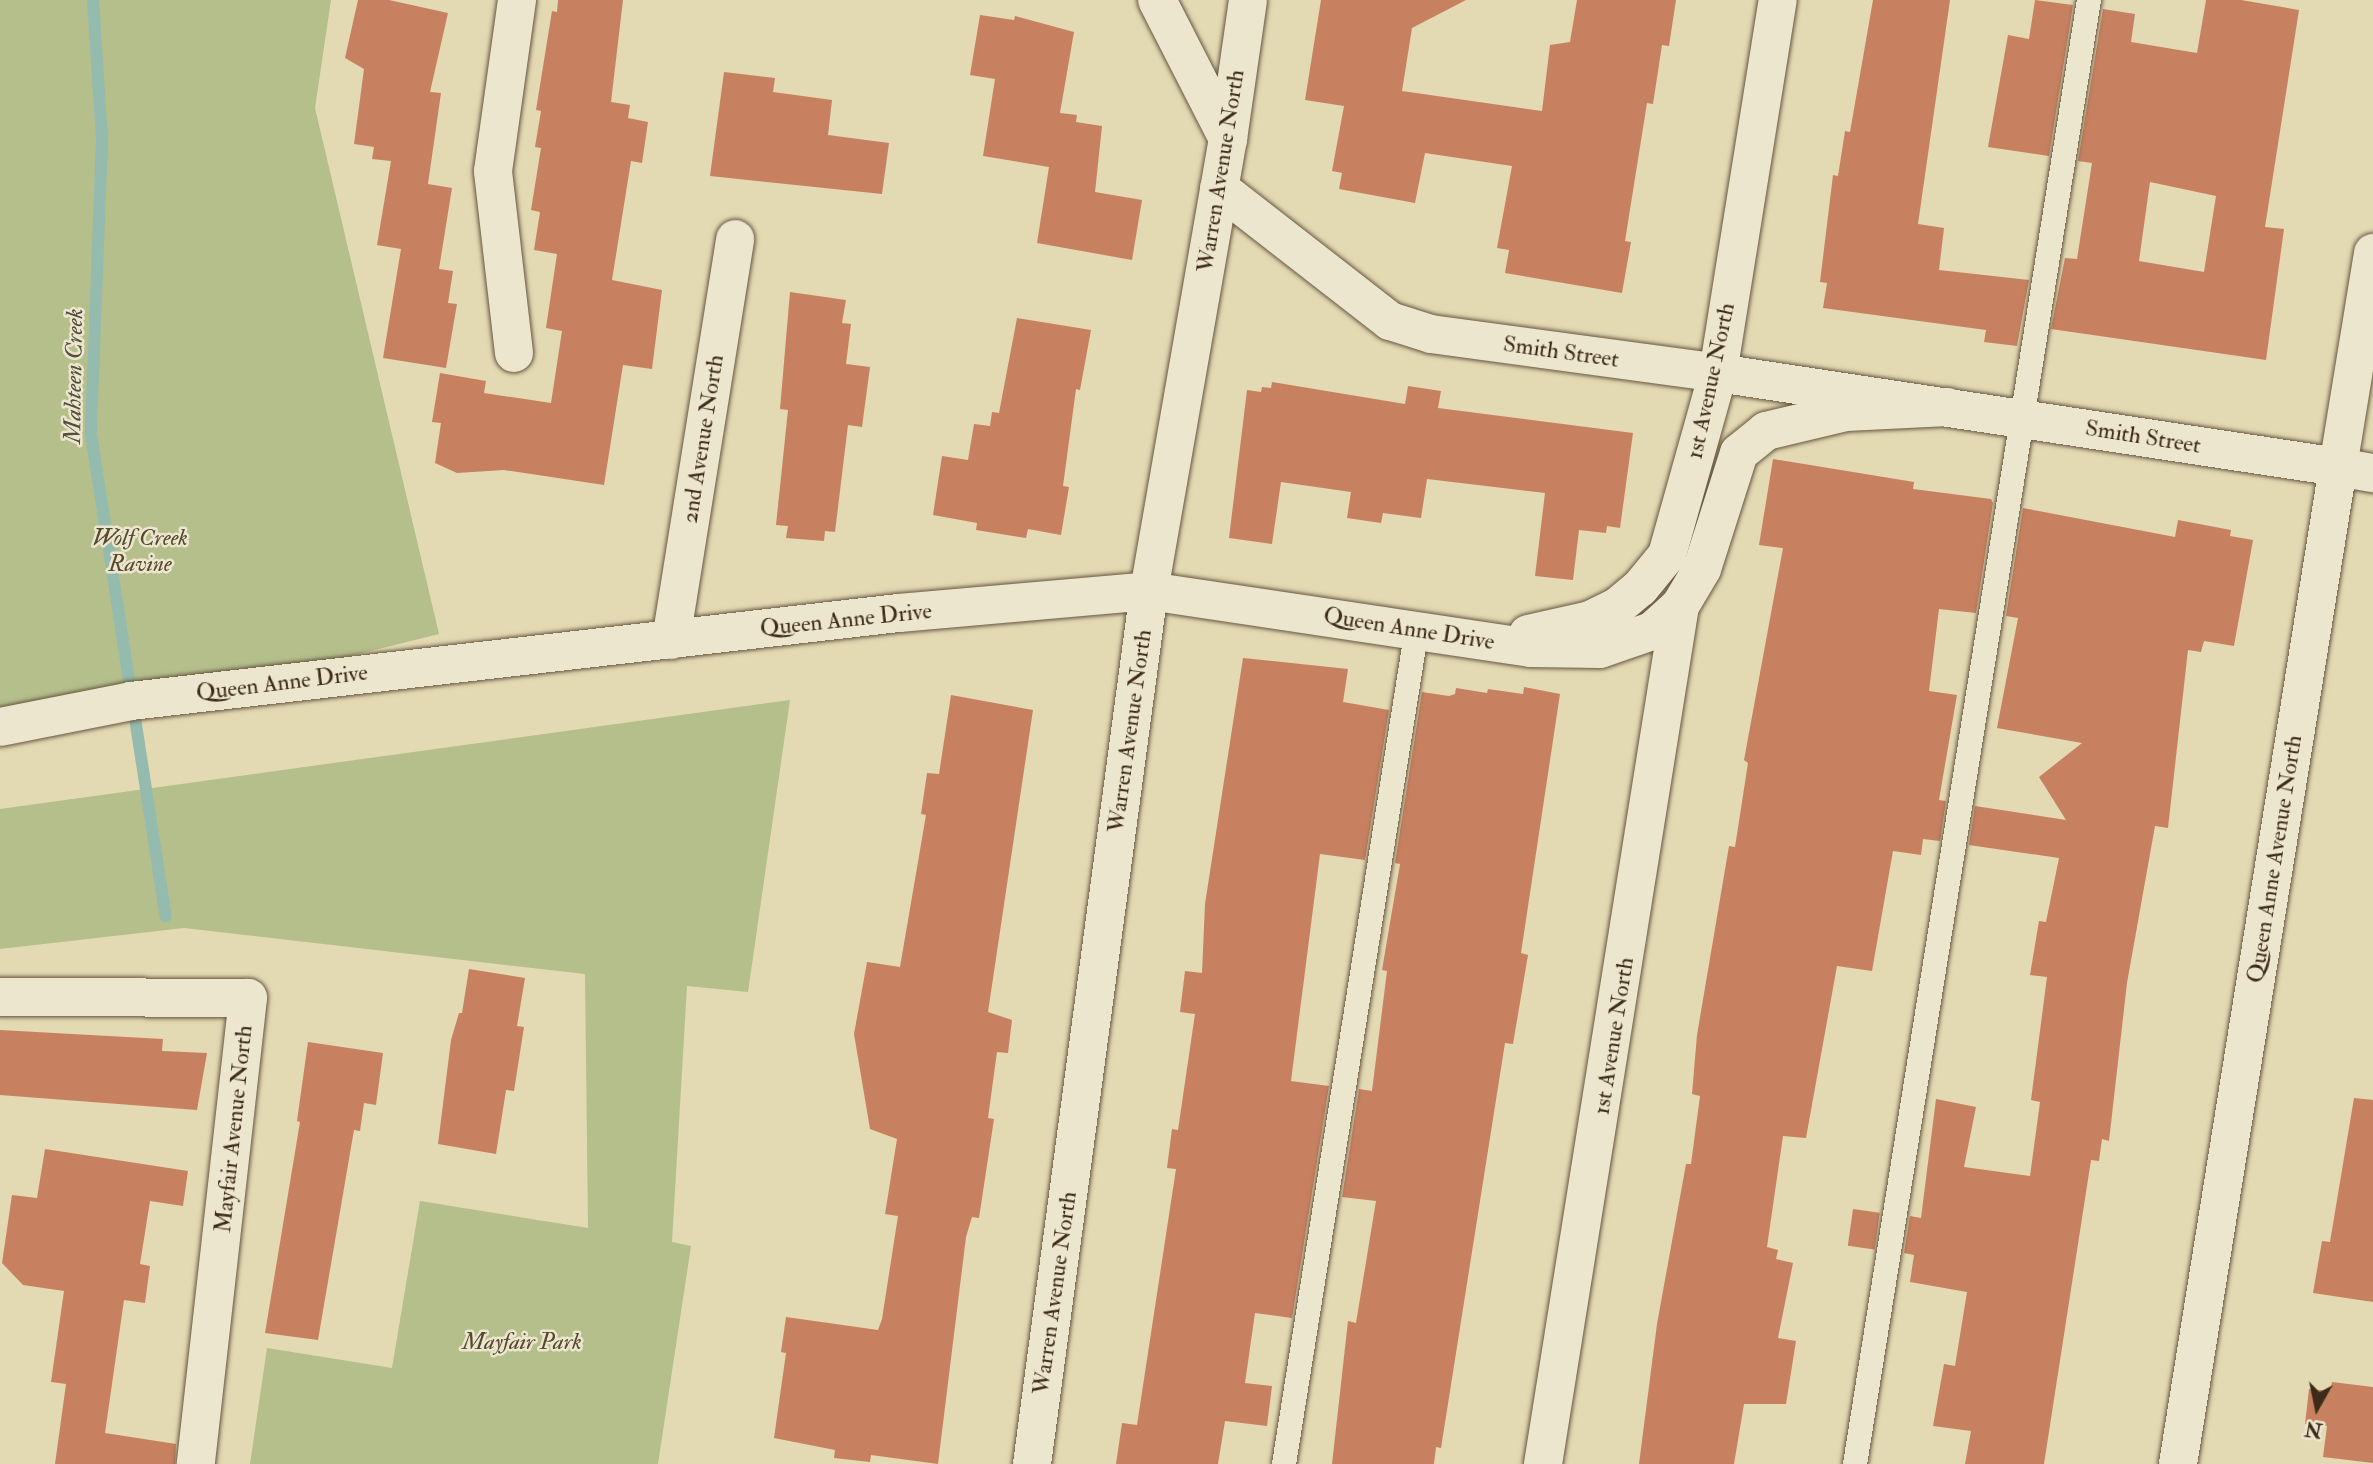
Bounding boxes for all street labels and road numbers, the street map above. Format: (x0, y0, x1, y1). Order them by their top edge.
street label: Warren Avenue North (1191, 68, 1251, 274)
street label: 1st Avenue North (1681, 300, 1741, 462)
street label: Smith Street (1501, 330, 1621, 374)
street label: 2nd Avenue North (676, 353, 730, 525)
street label: Smith Street (2083, 414, 2203, 460)
street label: Queen Anne Drive (759, 597, 933, 643)
street label: Queen Anne Drive (1322, 602, 1496, 656)
street label: Warren Avenue North (1102, 628, 1158, 834)
street label: Queen Anne Drive (195, 659, 369, 707)
street label: Queen Anne Avenue North (2242, 733, 2308, 985)
street label: 1st Avenue North (1588, 955, 1640, 1117)
street label: Mayfair Avenue North (209, 1024, 259, 1234)
street label: Warren Avenue North (1027, 1190, 1083, 1396)

